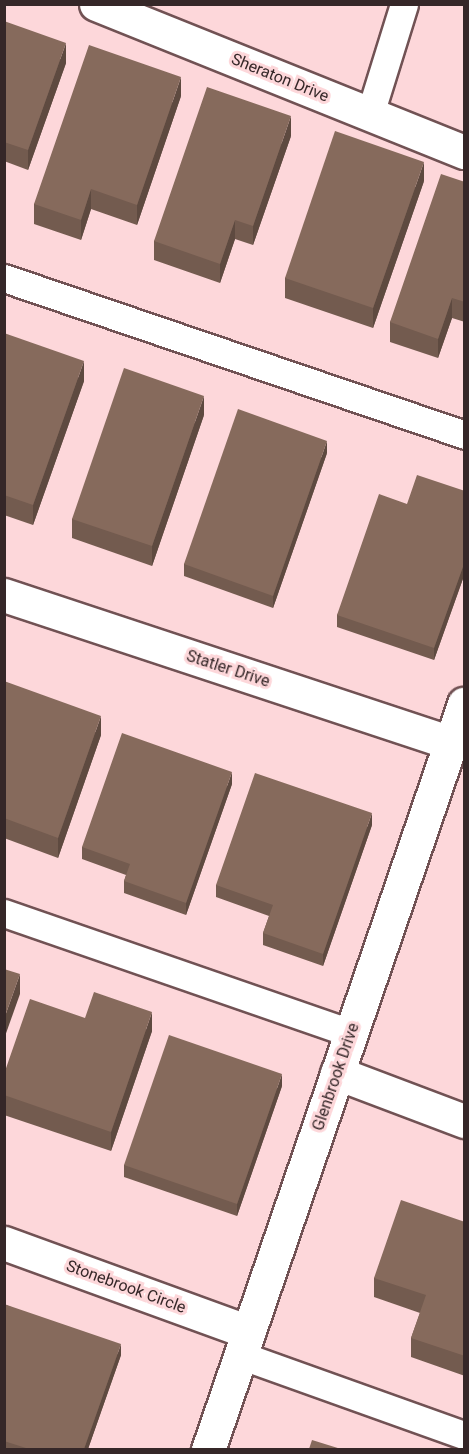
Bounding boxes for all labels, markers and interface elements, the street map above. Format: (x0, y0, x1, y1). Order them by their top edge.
street label: Sheraton Drive (228, 50, 332, 106)
street label: Statler Drive (184, 647, 272, 691)
street label: Glenbrook Drive (309, 1021, 363, 1133)
street label: Stonebrook Circle (64, 1256, 188, 1318)

